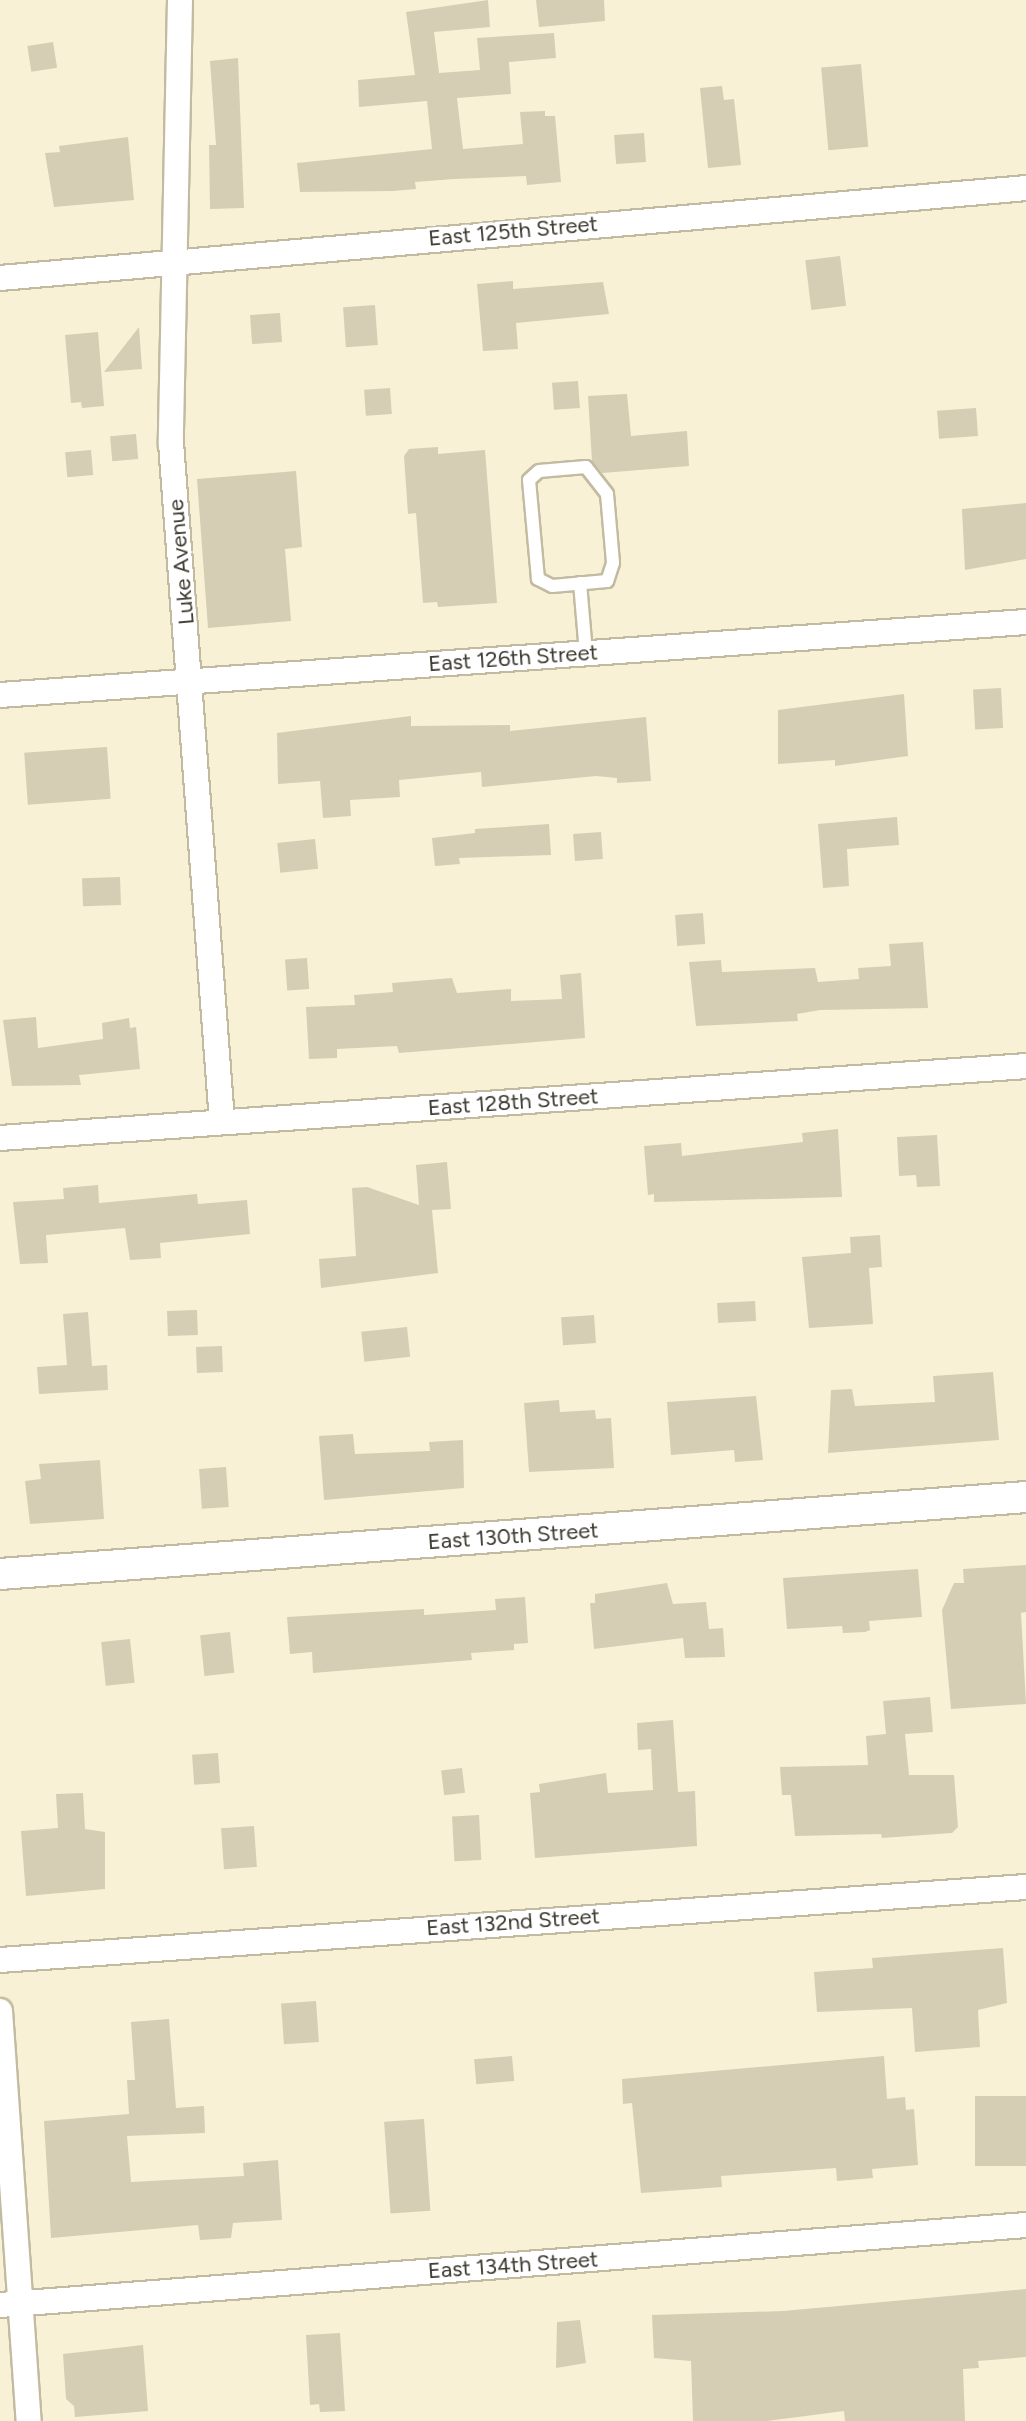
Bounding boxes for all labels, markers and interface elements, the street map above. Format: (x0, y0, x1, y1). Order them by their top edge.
street label: East 125th Street (427, 210, 599, 252)
street label: Luke Avenue (162, 498, 200, 626)
street label: East 126th Street (427, 639, 599, 677)
street label: East 128th Street (427, 1083, 599, 1121)
street label: East 130th Street (427, 1517, 599, 1555)
street label: East 132nd Street (425, 1903, 601, 1941)
street label: East 134th Street (427, 2246, 599, 2284)

